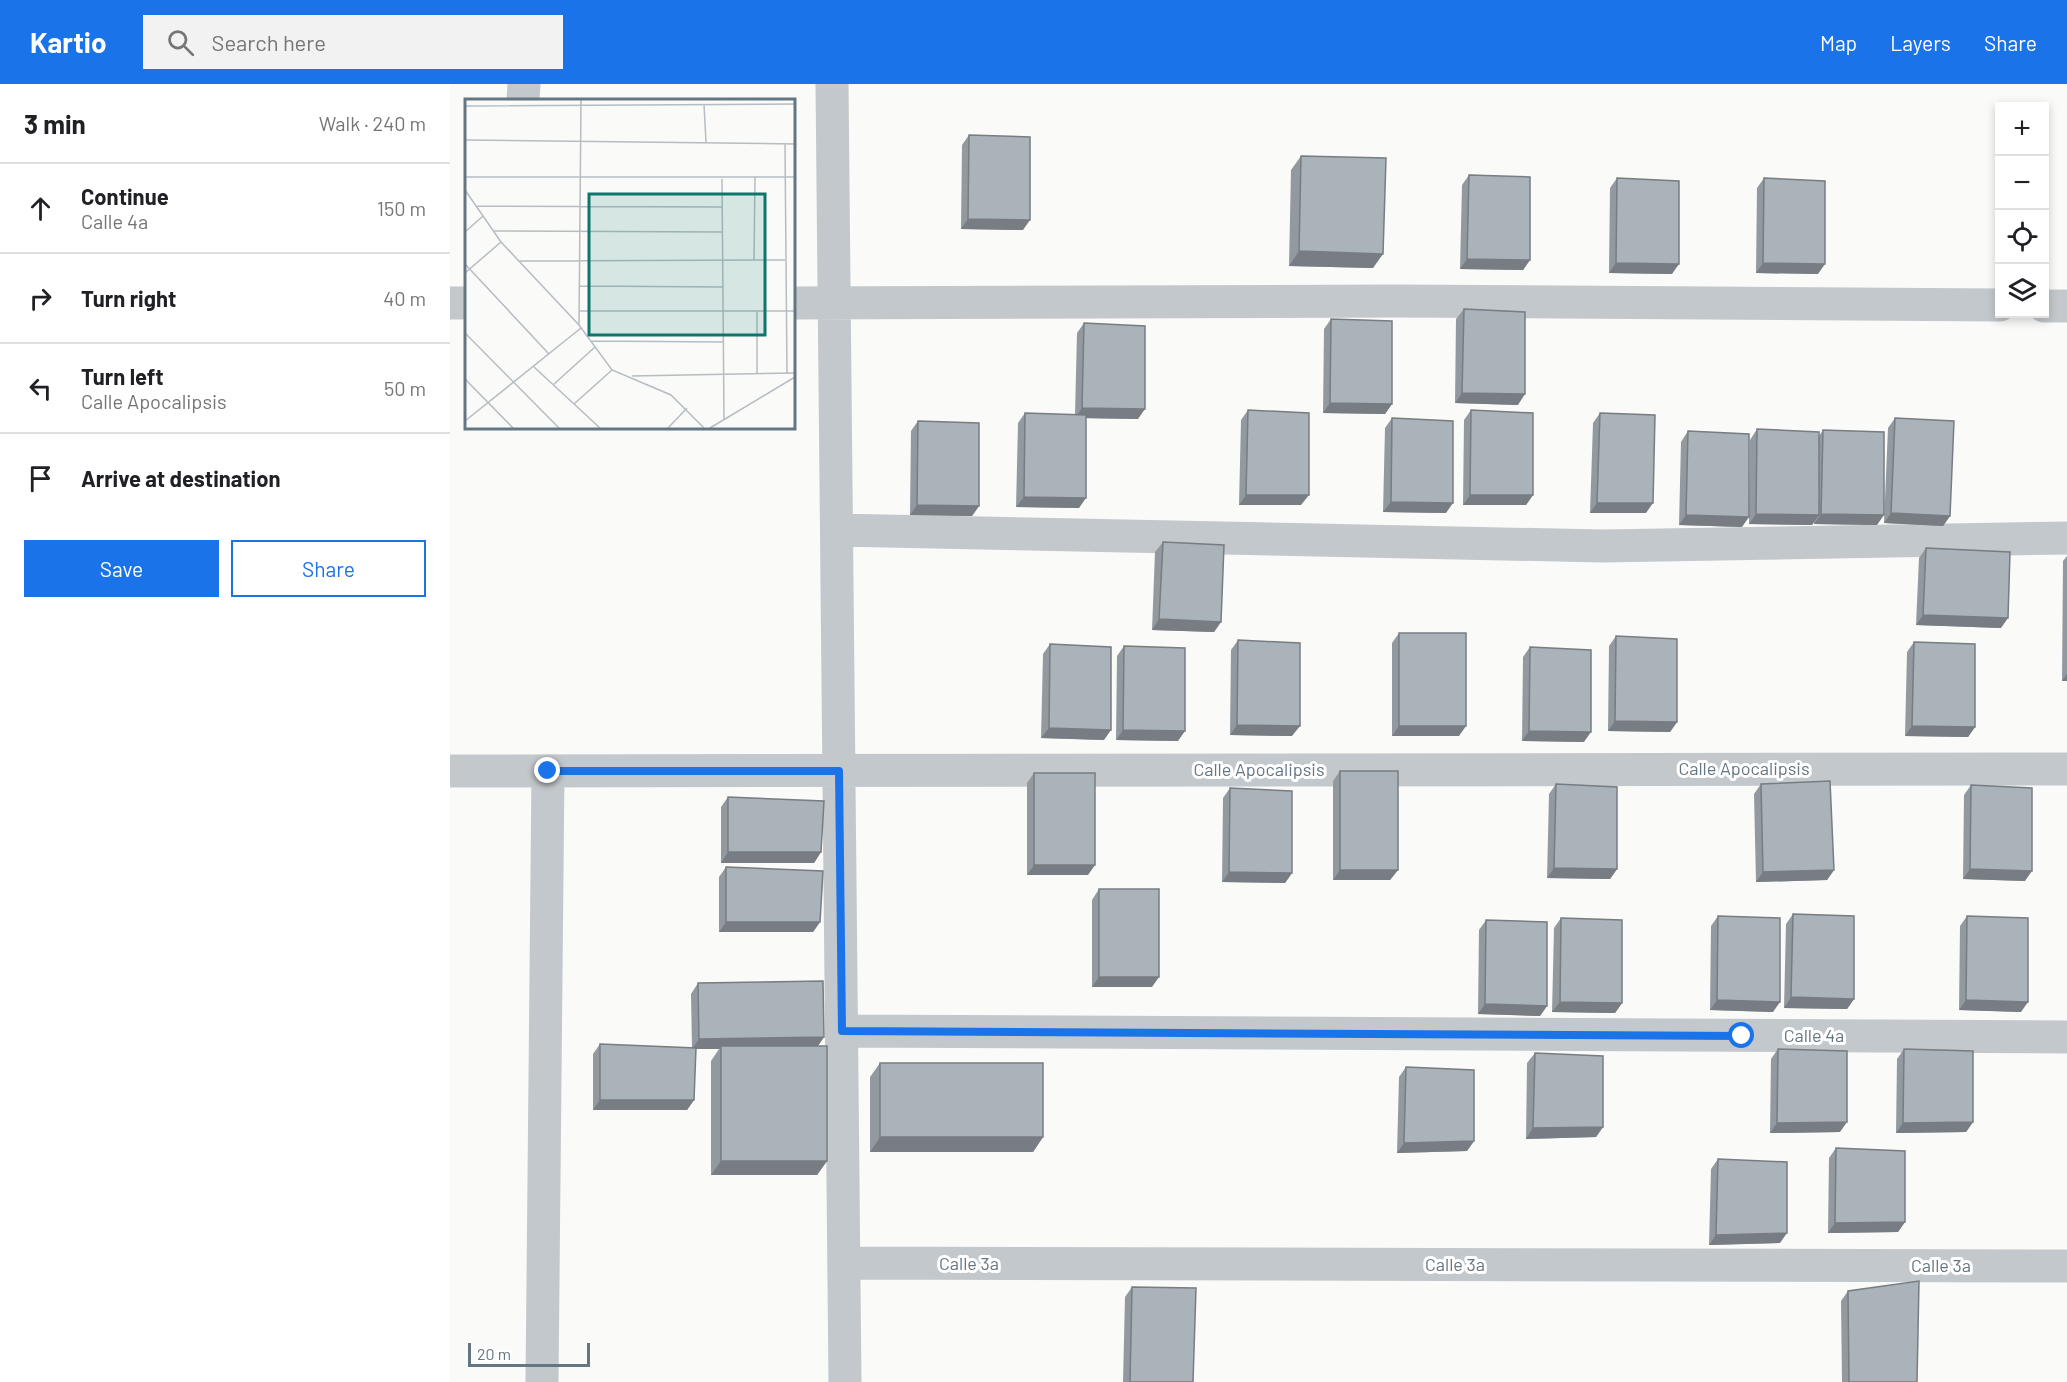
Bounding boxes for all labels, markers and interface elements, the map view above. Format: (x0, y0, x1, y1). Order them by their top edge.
search box (143, 15, 563, 69)
text: Kartio (30, 25, 107, 59)
icon: search (164, 26, 197, 59)
text: Search here (212, 29, 326, 55)
text: Map (1820, 30, 1857, 55)
text: Layers (1890, 30, 1951, 55)
text: Share (1984, 30, 2037, 55)
inset map (465, 99, 795, 429)
map controls (1995, 102, 2049, 318)
button: + (1995, 102, 2049, 156)
text: 3 min (24, 108, 86, 139)
text: Walk · 240 m (319, 111, 426, 135)
button: − (1995, 156, 2049, 210)
text: Continue (81, 183, 169, 209)
icon: ahead (24, 192, 57, 225)
text: 150 m (377, 196, 426, 220)
text: Calle 4a (81, 209, 148, 233)
button: locate (1995, 210, 2049, 264)
button: layers (1995, 264, 2049, 318)
icon: right (24, 282, 57, 315)
text: Turn right (81, 285, 176, 311)
text: 40 m (383, 286, 426, 310)
text: Turn left (81, 363, 164, 389)
icon: left (24, 372, 57, 405)
text: 50 m (384, 376, 426, 400)
text: Calle Apocalipsis (81, 389, 227, 413)
icon: arrive (24, 462, 57, 495)
text: Arrive at destination (81, 465, 280, 491)
button: Save (24, 540, 219, 597)
button: Share (231, 540, 426, 597)
route end (534, 757, 560, 783)
street label: Calle Apocalipsis (1678, 757, 1810, 779)
street label: Calle Apocalipsis (1193, 758, 1325, 780)
route start (1728, 1022, 1754, 1048)
street label: Calle 4a (1784, 1024, 1844, 1046)
street label: Calle 3a (939, 1252, 999, 1274)
street label: Calle 3a (1425, 1253, 1485, 1275)
street label: Calle 3a (1911, 1254, 1971, 1276)
scale bar (468, 1340, 590, 1368)
text: 20 m (477, 1344, 511, 1363)

